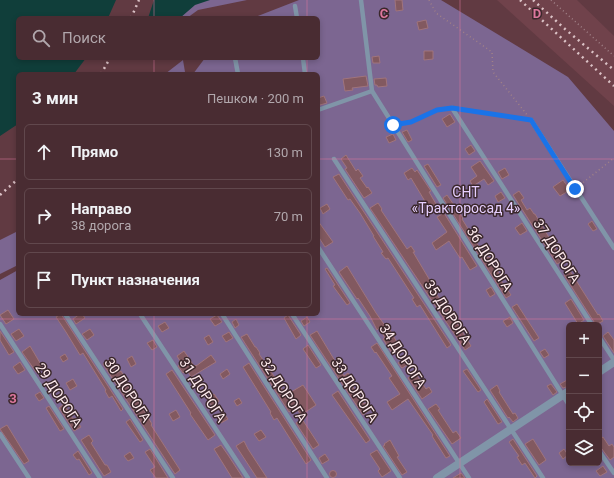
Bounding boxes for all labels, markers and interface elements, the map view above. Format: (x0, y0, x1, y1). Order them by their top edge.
text: C (380, 6, 389, 21)
text: D (533, 6, 541, 21)
search box (16, 16, 320, 60)
icon: search (30, 27, 52, 49)
text: Поиск (62, 29, 106, 47)
text: 3 мин (32, 88, 78, 108)
text: Пешком · 200 m (207, 91, 304, 106)
route start (384, 116, 402, 134)
icon: ahead (33, 141, 55, 163)
text: Прямо (71, 143, 118, 161)
text: 130 m (266, 145, 303, 160)
route end (566, 180, 584, 198)
park label: СНТ «Тракторосад 4» (412, 184, 521, 216)
text: Направо (71, 200, 132, 218)
icon: right (33, 205, 55, 227)
text: 70 m (274, 209, 303, 224)
street label: 37 ДОРОГА (530, 216, 584, 286)
text: 38 дорога (71, 218, 131, 233)
street label: 36 ДОРОГА (464, 224, 516, 294)
icon: arrive (33, 269, 55, 291)
text: Пункт назначения (71, 271, 200, 289)
street label: 35 ДОРОГА (421, 277, 475, 347)
street label: 34 ДОРОГА (376, 321, 430, 391)
map controls (566, 322, 602, 466)
button: + (566, 322, 602, 358)
street label: 30 ДОРОГА (101, 355, 155, 425)
street label: 31 ДОРОГА (176, 355, 230, 425)
street label: 32 ДОРОГА (257, 355, 311, 425)
street label: 33 ДОРОГА (328, 355, 382, 425)
button: − (566, 358, 602, 394)
street label: 29 ДОРОГА (32, 360, 86, 430)
text: 3 (9, 391, 17, 406)
button: locate (566, 394, 602, 430)
button: layers (566, 430, 602, 466)

